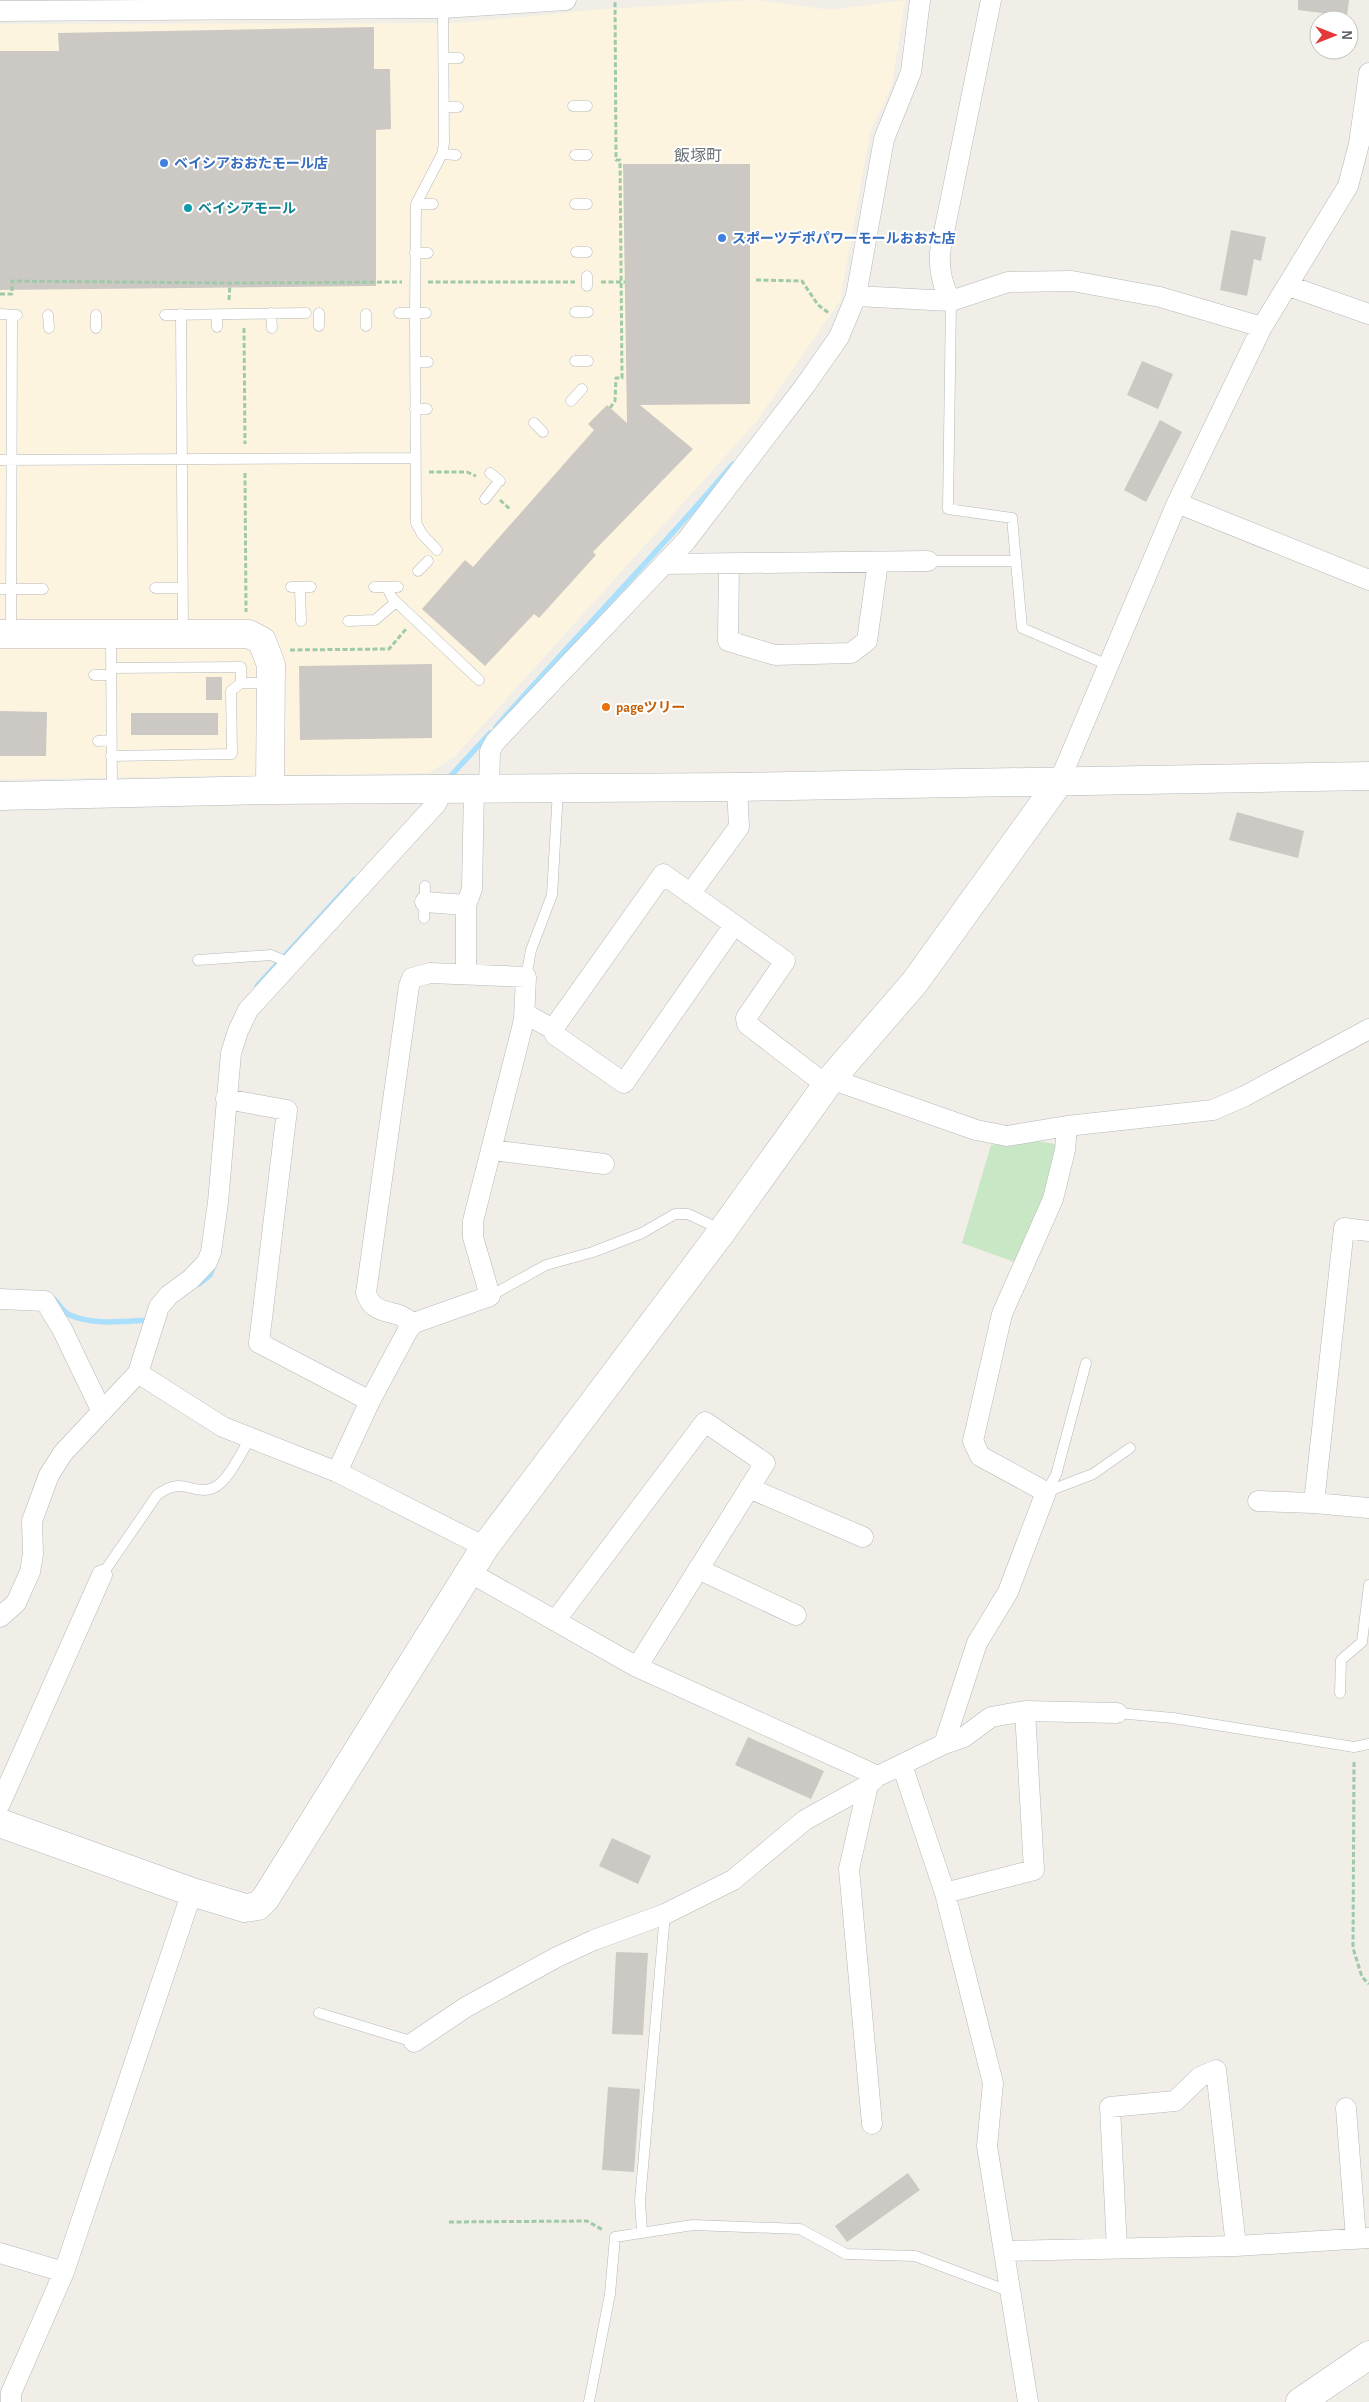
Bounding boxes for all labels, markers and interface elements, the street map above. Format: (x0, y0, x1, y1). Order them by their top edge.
north arrow (1309, 10, 1359, 60)
text: N (1339, 30, 1353, 40)
district label: 飯塚町 (674, 148, 722, 164)
place label: ベイシアおおたモール店 (174, 156, 328, 171)
marker: ベイシアおおたモール店 (158, 157, 170, 169)
place label: ベイシアモール (198, 201, 296, 216)
marker: ベイシアモール (182, 202, 194, 214)
place label: スポーツデポパワーモールおおた店 (732, 230, 956, 246)
marker: スポーツデポパワーモールおおた店 (716, 232, 728, 244)
marker: pageツリー (600, 701, 612, 713)
place label: pageツリー (616, 701, 686, 715)

